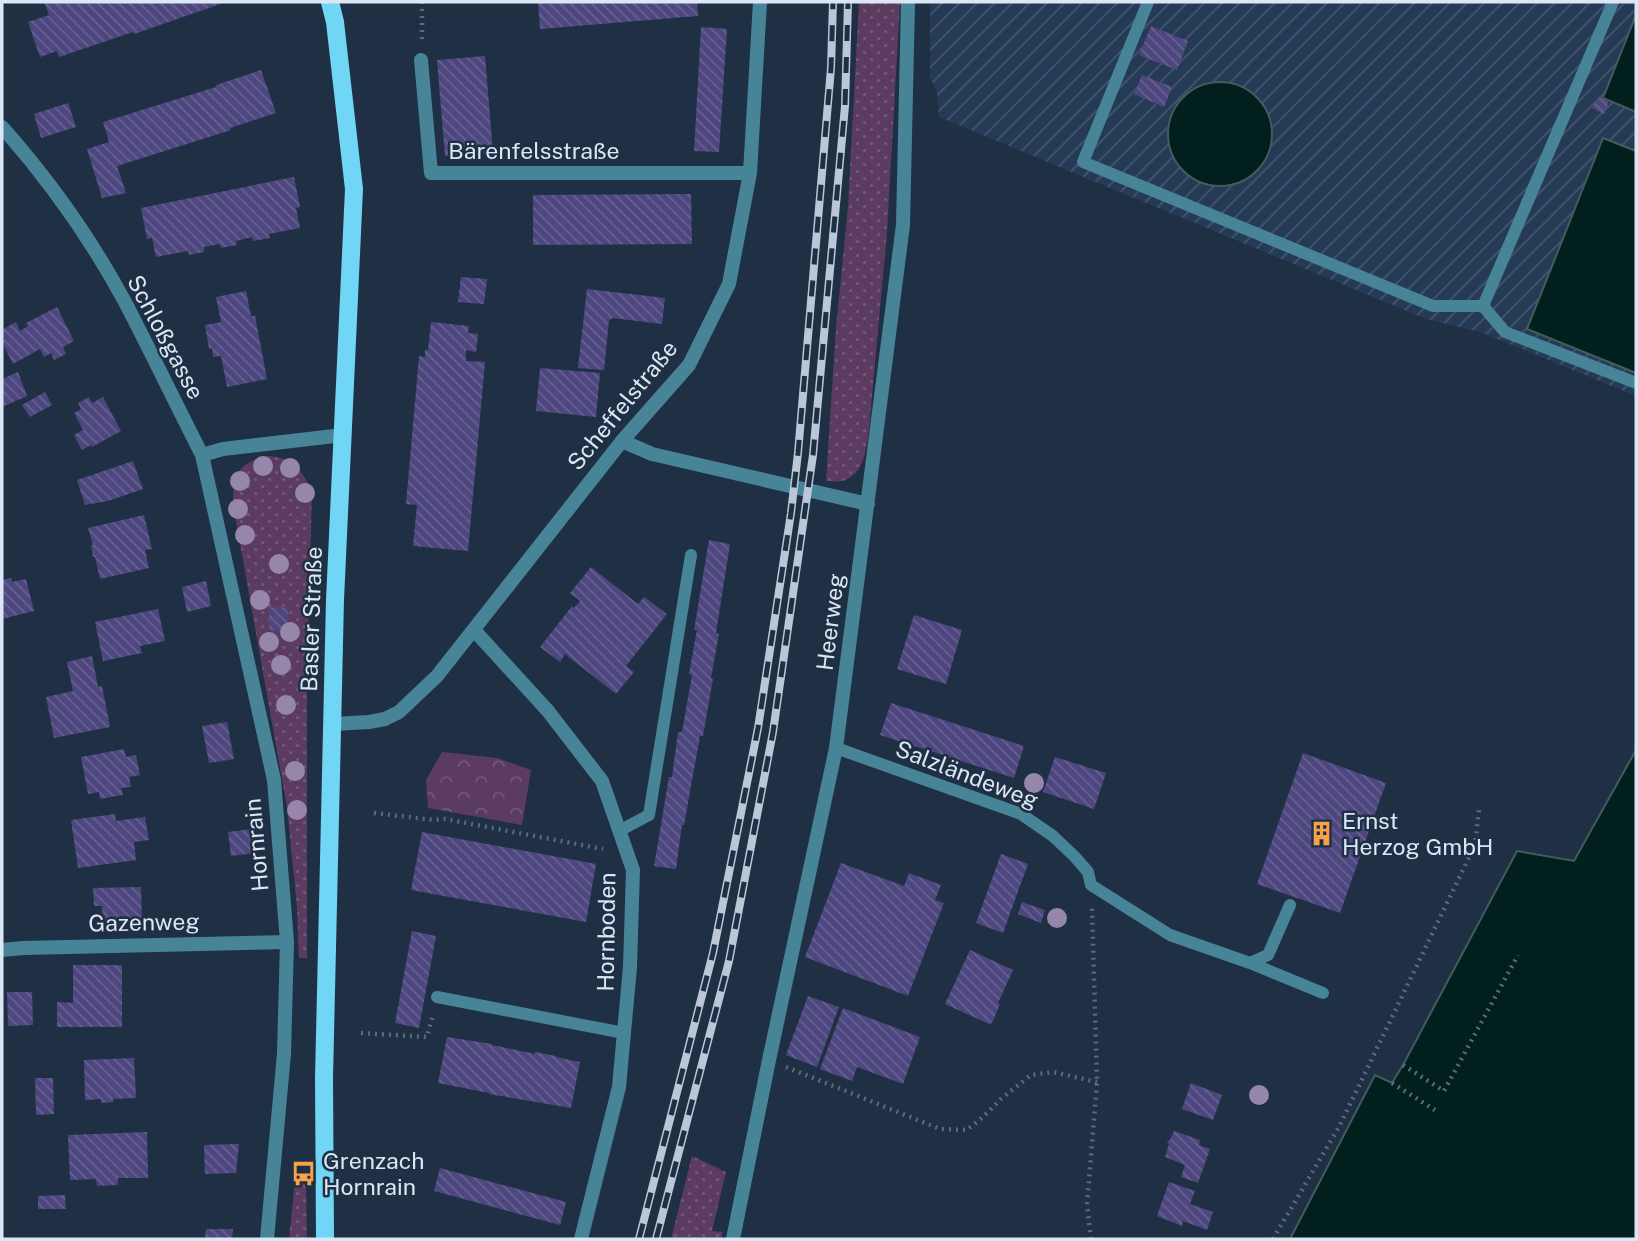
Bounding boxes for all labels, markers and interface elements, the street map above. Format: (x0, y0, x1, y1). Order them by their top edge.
street label: Bärenfelsstraße (448, 137, 620, 164)
street label: Schloßgasse (122, 270, 210, 404)
street label: Scheffelstraße (561, 335, 683, 475)
street label: Basler Straße (295, 546, 327, 692)
street label: Heerweg (811, 572, 849, 672)
street label: Salzländeweg (892, 734, 1042, 814)
street label: Hornrain (238, 797, 274, 893)
place label: Ernst Herzog GmbH (1342, 807, 1493, 860)
building icon: Ernst Herzog GmbH (1308, 819, 1336, 847)
street label: Hornboden (591, 872, 621, 992)
street label: Gazenweg (88, 908, 200, 936)
place label: Grenzach Hornrain (323, 1147, 424, 1200)
bus stop icon: Grenzach Hornrain (289, 1159, 317, 1187)

